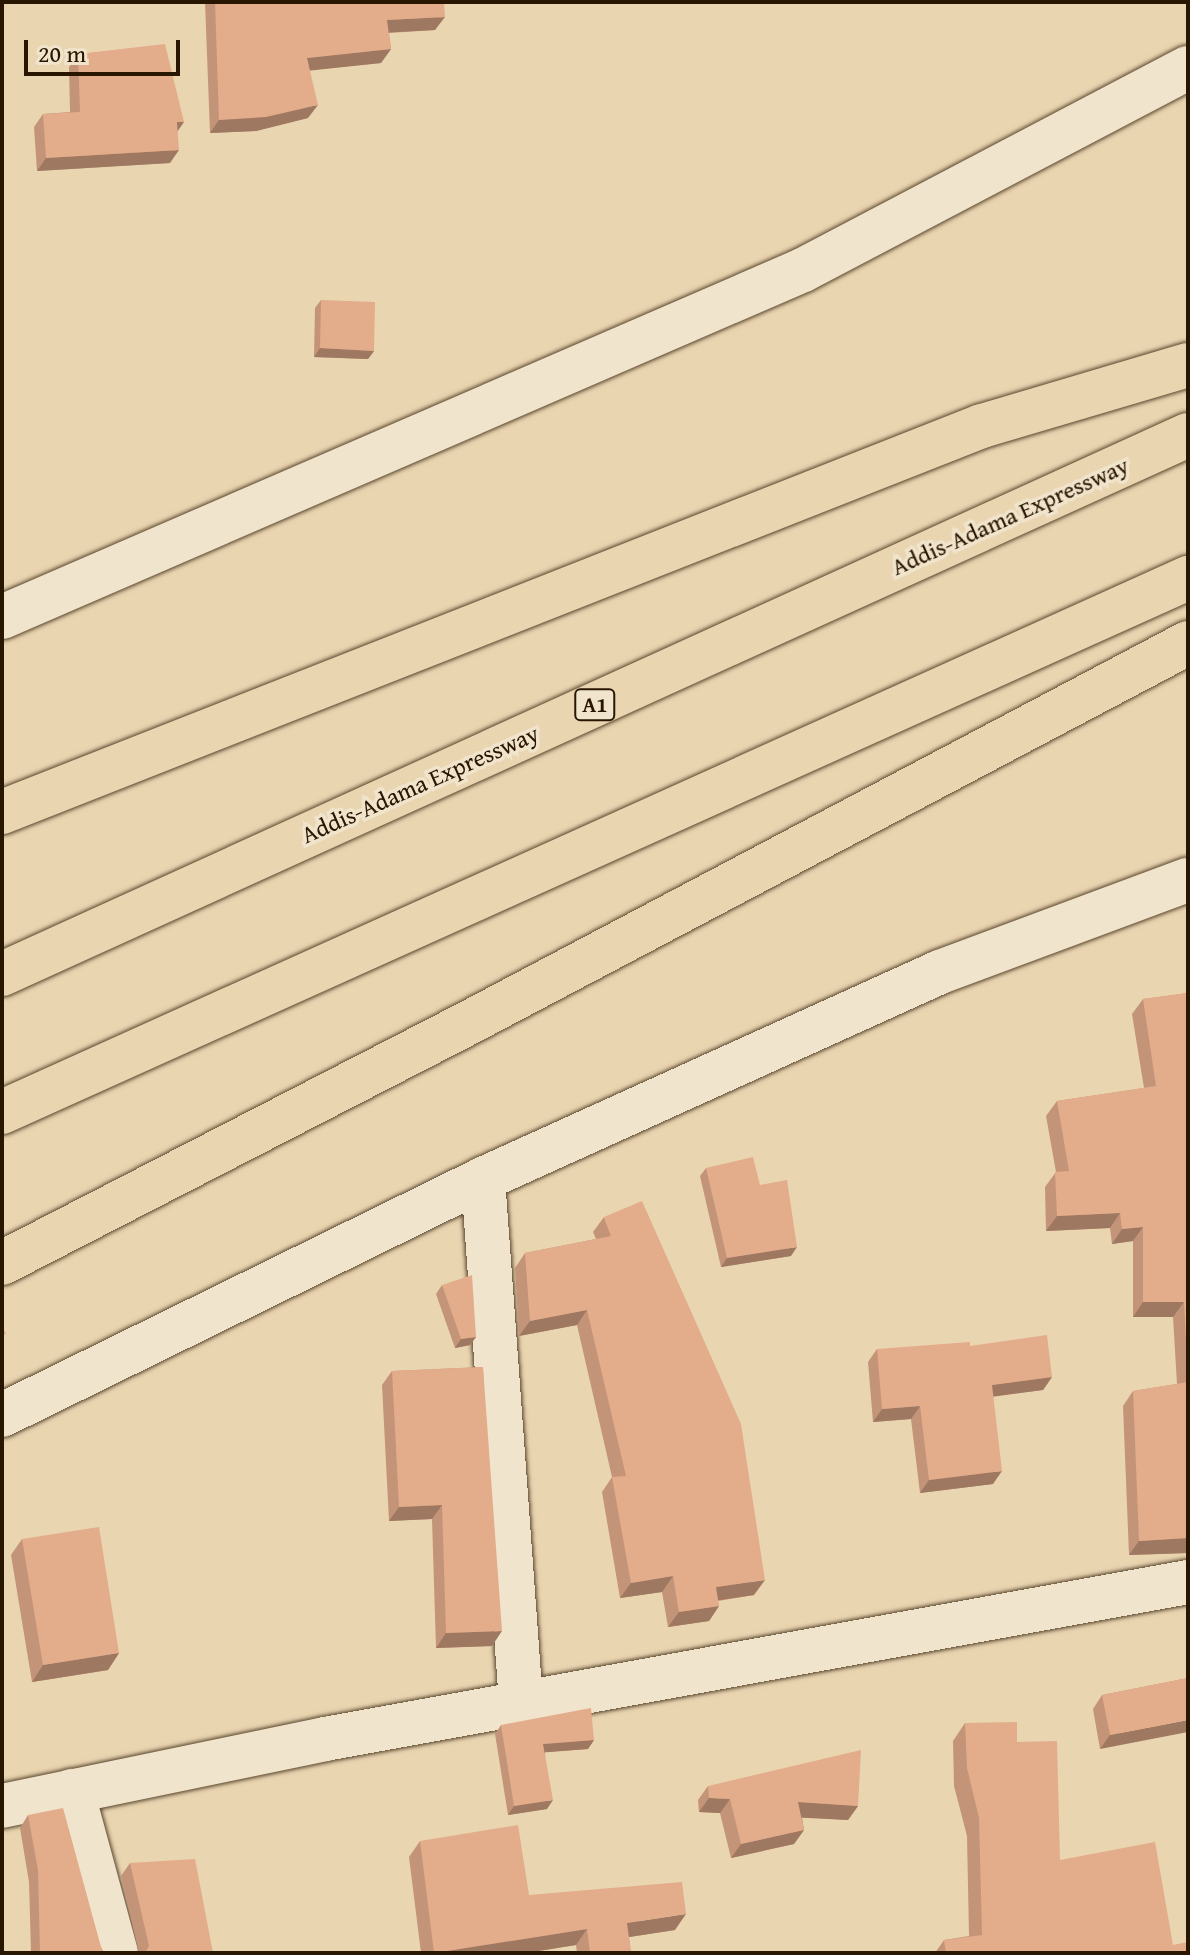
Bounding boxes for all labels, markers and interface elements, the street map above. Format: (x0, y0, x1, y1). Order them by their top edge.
scale bar (28, 24, 184, 74)
text: 20 m (38, 36, 86, 71)
street label: Addis-Adama Expressway (887, 451, 1133, 581)
road number: A1 (573, 687, 617, 723)
street label: Addis-Adama Expressway (297, 719, 543, 849)

